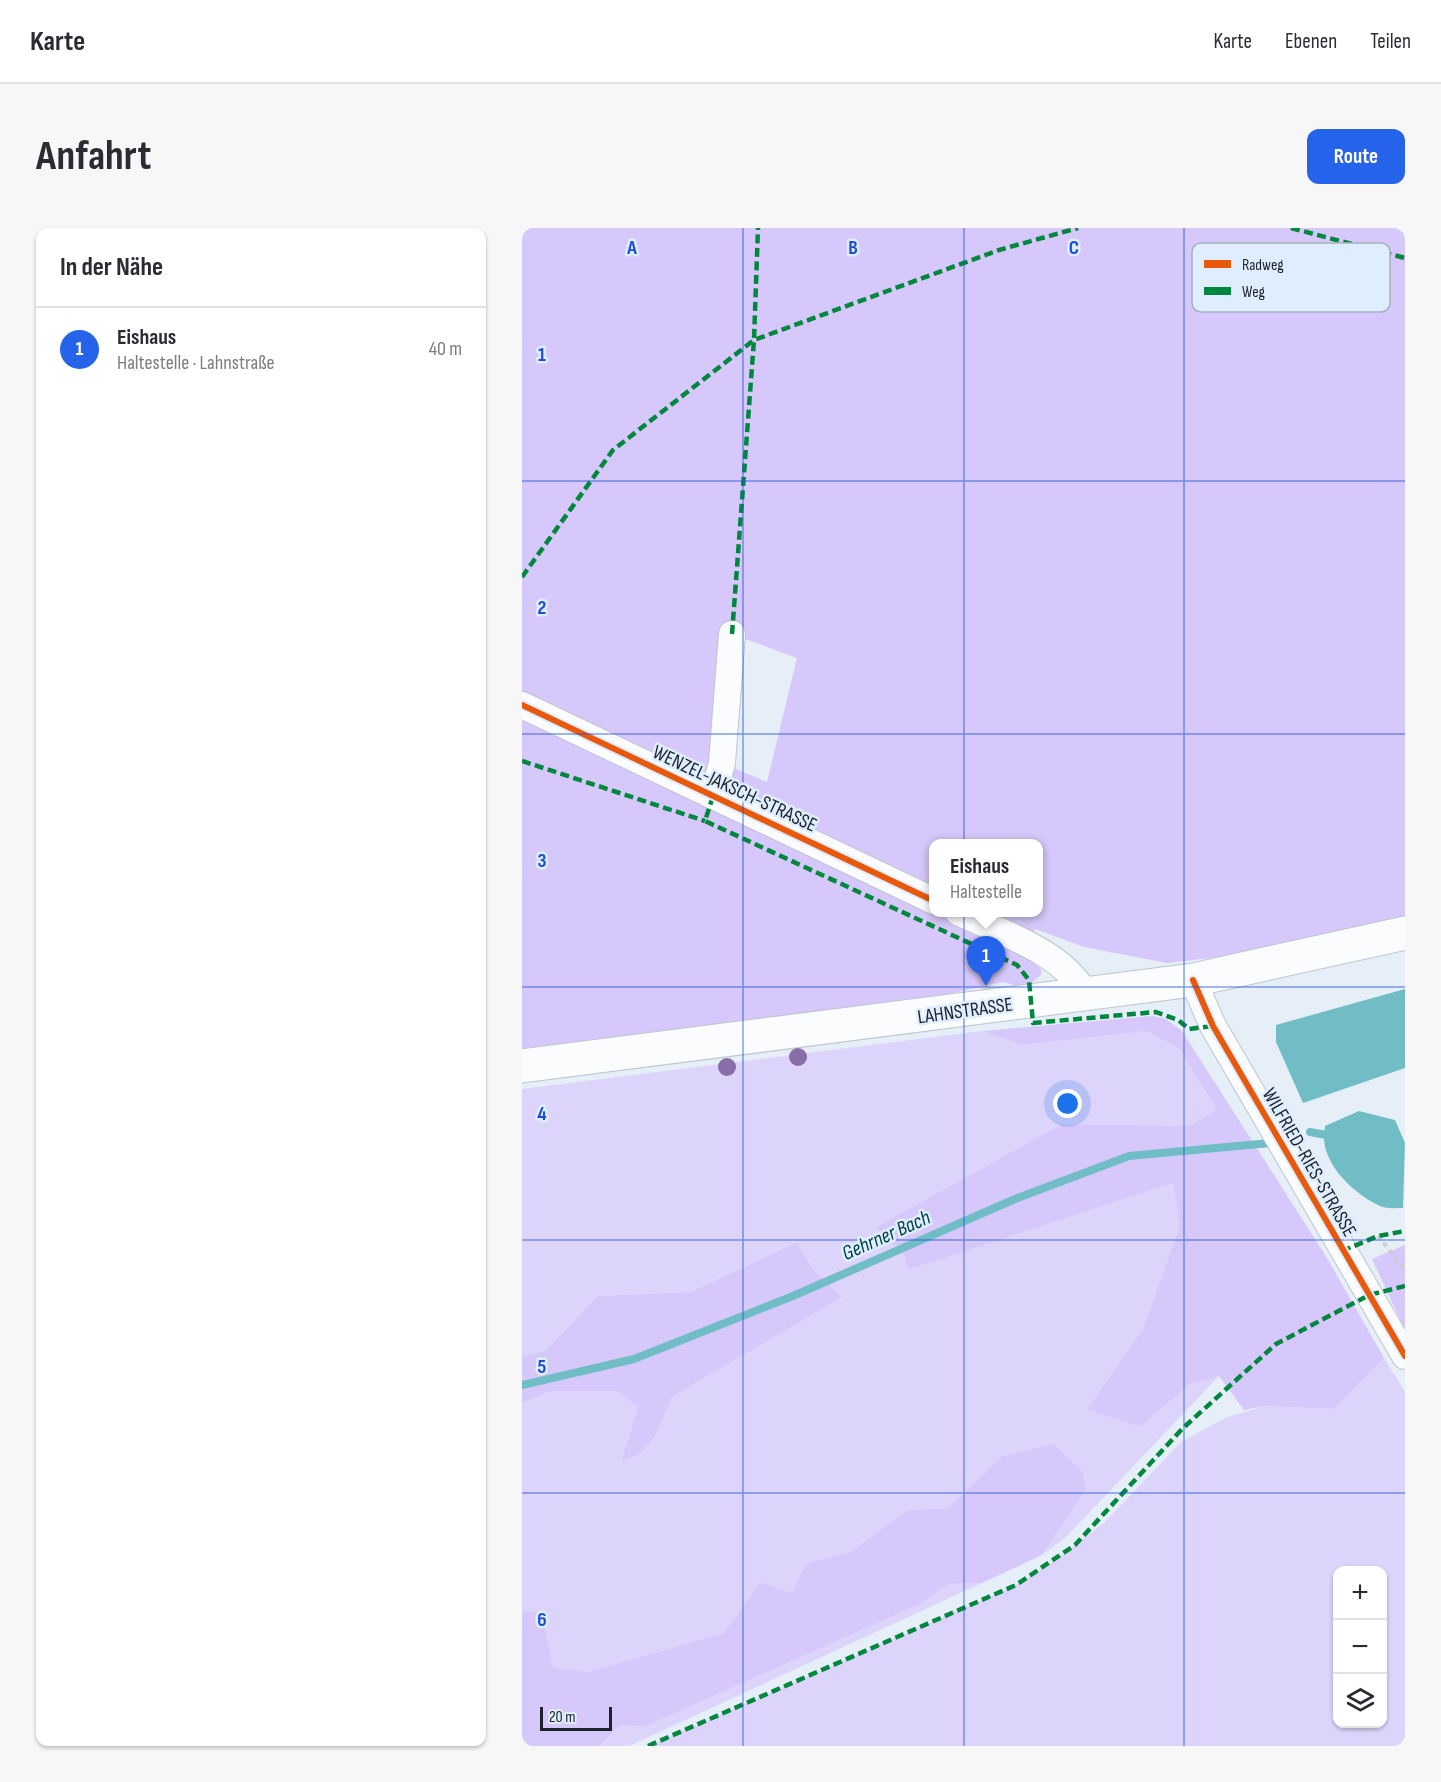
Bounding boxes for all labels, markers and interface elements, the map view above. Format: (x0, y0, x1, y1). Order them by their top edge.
text: Karte (30, 25, 85, 58)
text: Karte (1214, 29, 1252, 54)
text: Ebenen (1285, 29, 1337, 54)
text: Teilen (1370, 29, 1411, 54)
button: Route (1307, 129, 1405, 184)
text: Anfahrt (36, 131, 151, 182)
text: A (626, 236, 637, 260)
text: B (848, 236, 858, 260)
text: C (1069, 236, 1079, 260)
legend (1192, 243, 1390, 312)
text: In der Nähe (60, 252, 163, 283)
text: Radweg (1242, 256, 1284, 275)
text: Weg (1242, 283, 1265, 302)
text: Eishaus (117, 324, 176, 351)
text: 1 (76, 337, 83, 361)
text: 40 m (429, 337, 462, 361)
text: 1 (538, 343, 546, 367)
text: Haltestelle · Lahnstraße (117, 351, 275, 375)
text: 2 (538, 596, 546, 620)
street label: WENZEL-JAKSCH-STRASSE (649, 740, 821, 838)
popup (929, 839, 1043, 917)
text: 3 (538, 849, 547, 873)
text: Eishaus (950, 853, 1009, 880)
text: Haltestelle (950, 880, 1022, 904)
pin: 1 (966, 936, 1006, 986)
street label: LAHNSTRASSE (916, 992, 1014, 1030)
street label: WILFRIED-RIES-STRASSE (1257, 1084, 1361, 1241)
your location (1053, 1089, 1082, 1118)
text: 4 (537, 1102, 547, 1126)
water label: Gehrner Bach (838, 1205, 934, 1266)
text: 5 (538, 1355, 547, 1379)
map controls (1333, 1566, 1387, 1728)
button: + (1333, 1566, 1387, 1620)
text: 6 (537, 1608, 547, 1632)
button: − (1333, 1620, 1387, 1674)
button: layers (1333, 1674, 1387, 1728)
scale bar (540, 1704, 612, 1732)
text: 20 m (549, 1708, 576, 1727)

